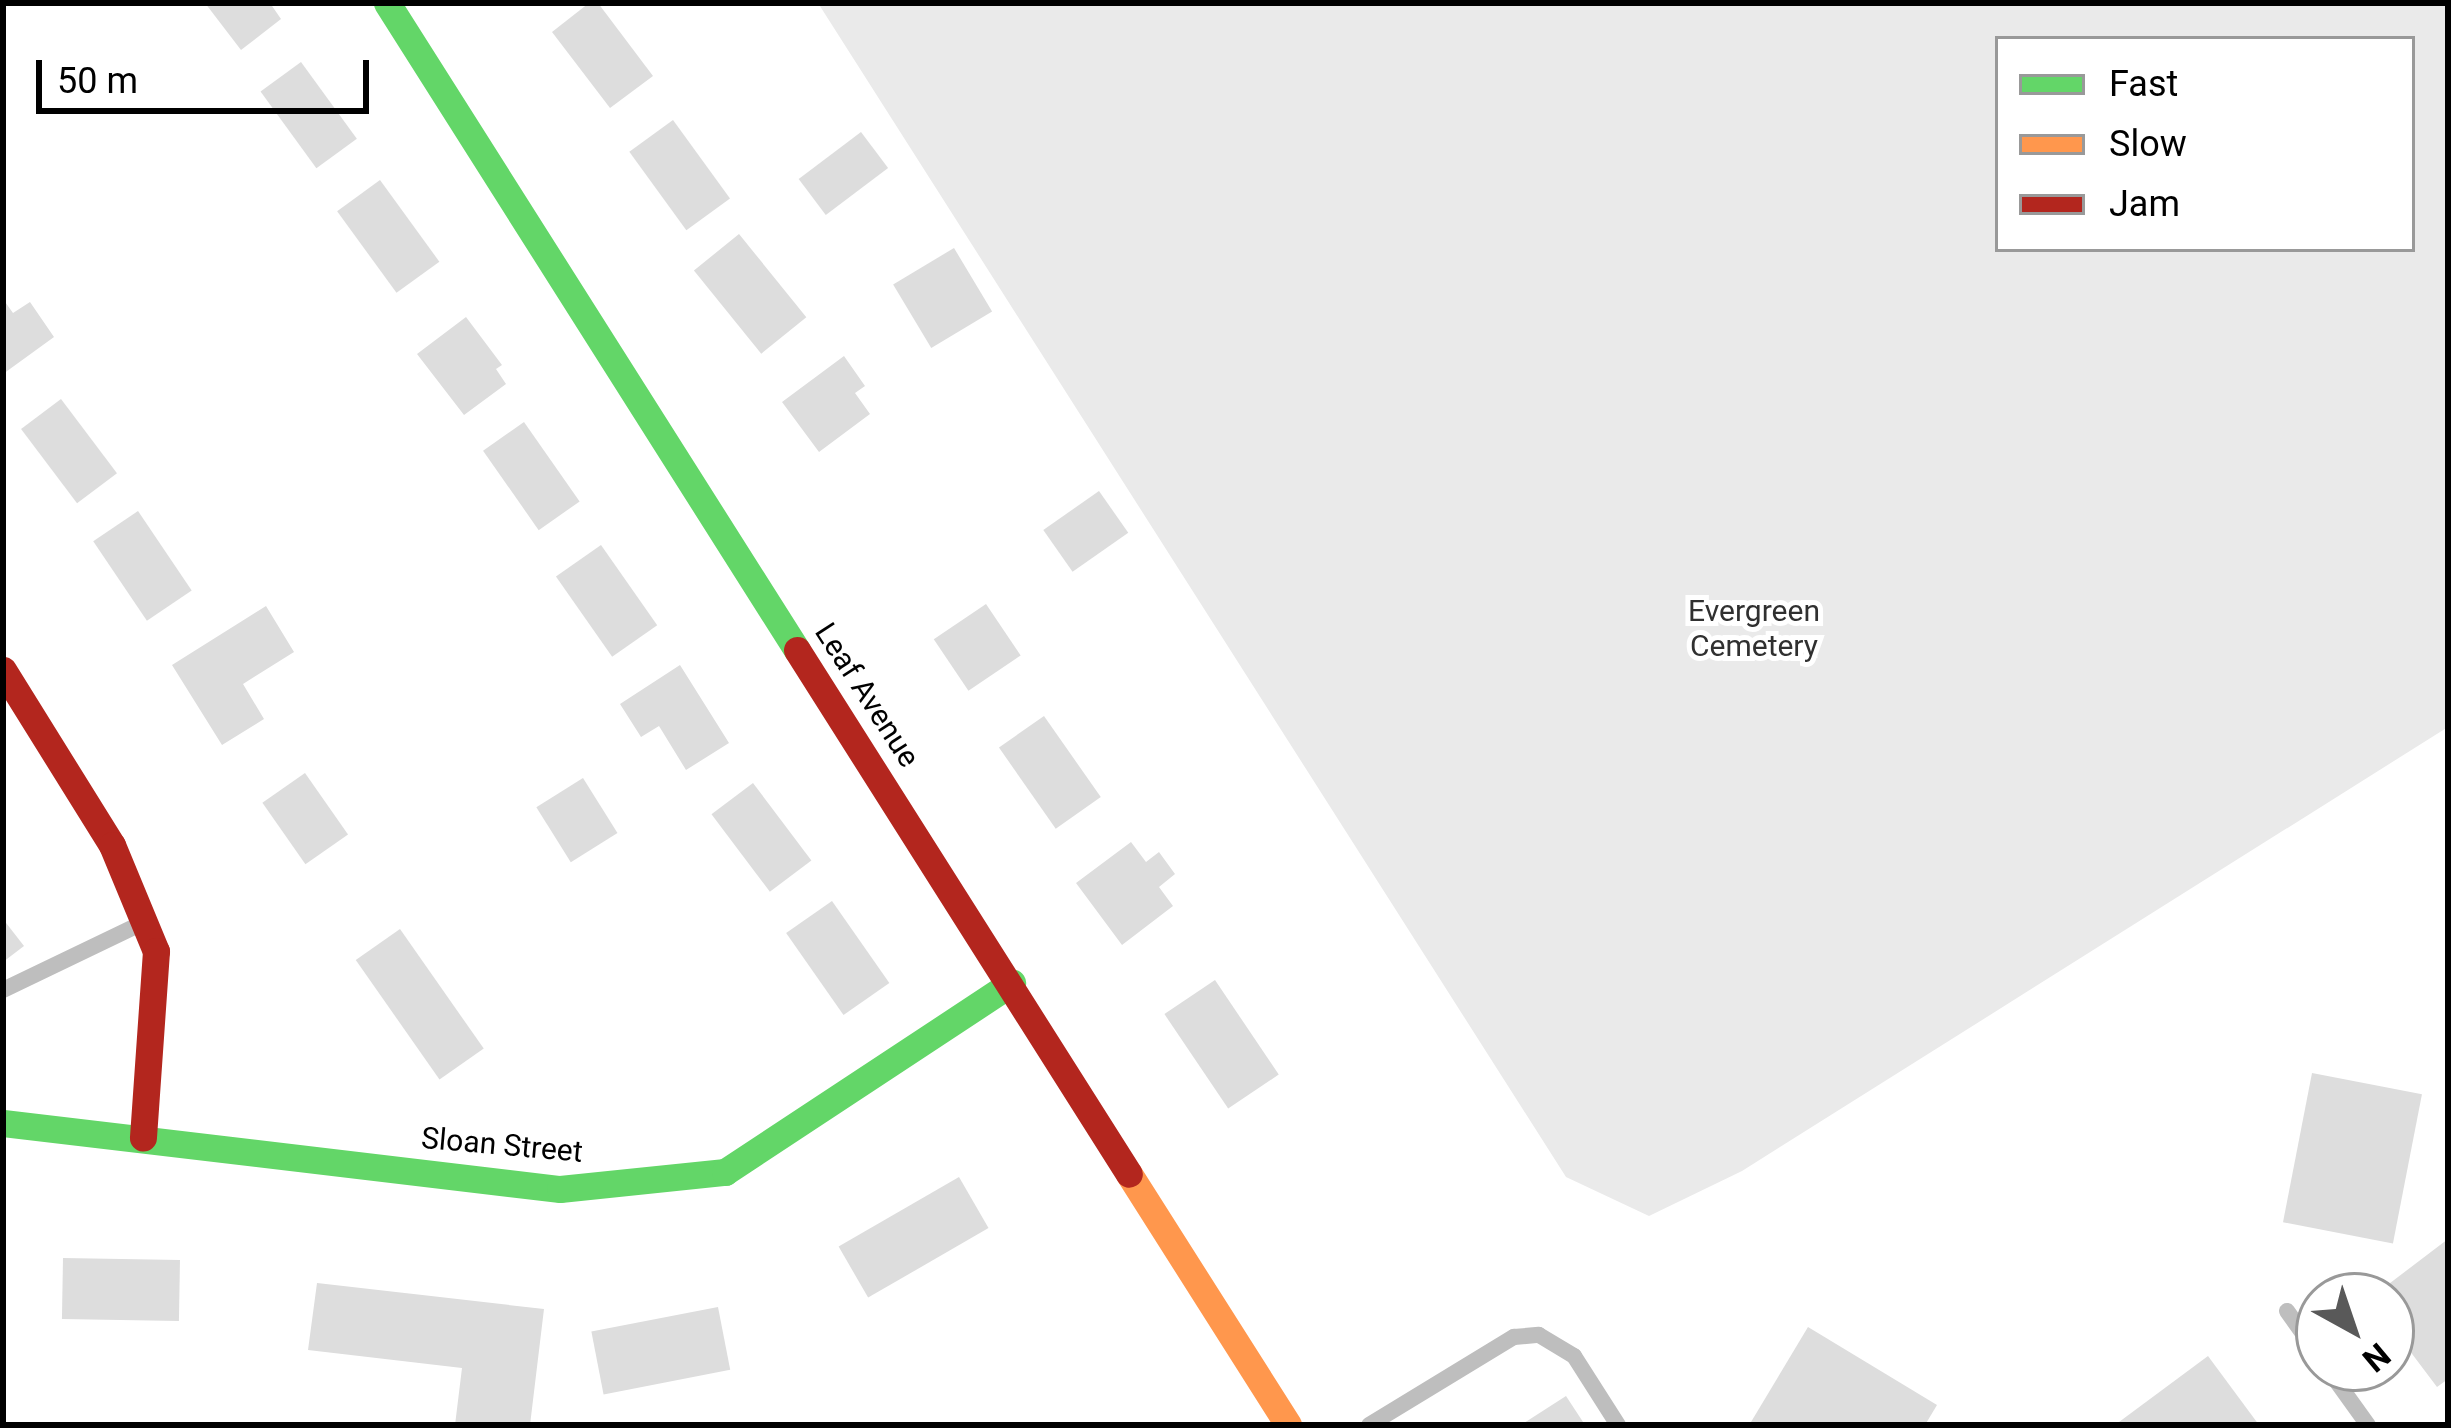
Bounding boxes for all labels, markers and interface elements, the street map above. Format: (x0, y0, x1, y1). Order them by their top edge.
scale bar (42, 36, 375, 110)
legend (1995, 36, 2415, 252)
text: 50 m (57, 60, 138, 102)
text: Fast (2109, 63, 2178, 105)
text: Slow (2109, 123, 2187, 165)
text: Jam (2109, 183, 2180, 225)
park label: Evergreen Cemetery (1688, 593, 1820, 664)
street label: Leaf Avenue (807, 616, 927, 774)
street label: Sloan Street (420, 1120, 584, 1170)
north arrow (2295, 1272, 2415, 1392)
text: N (2355, 1335, 2398, 1380)

